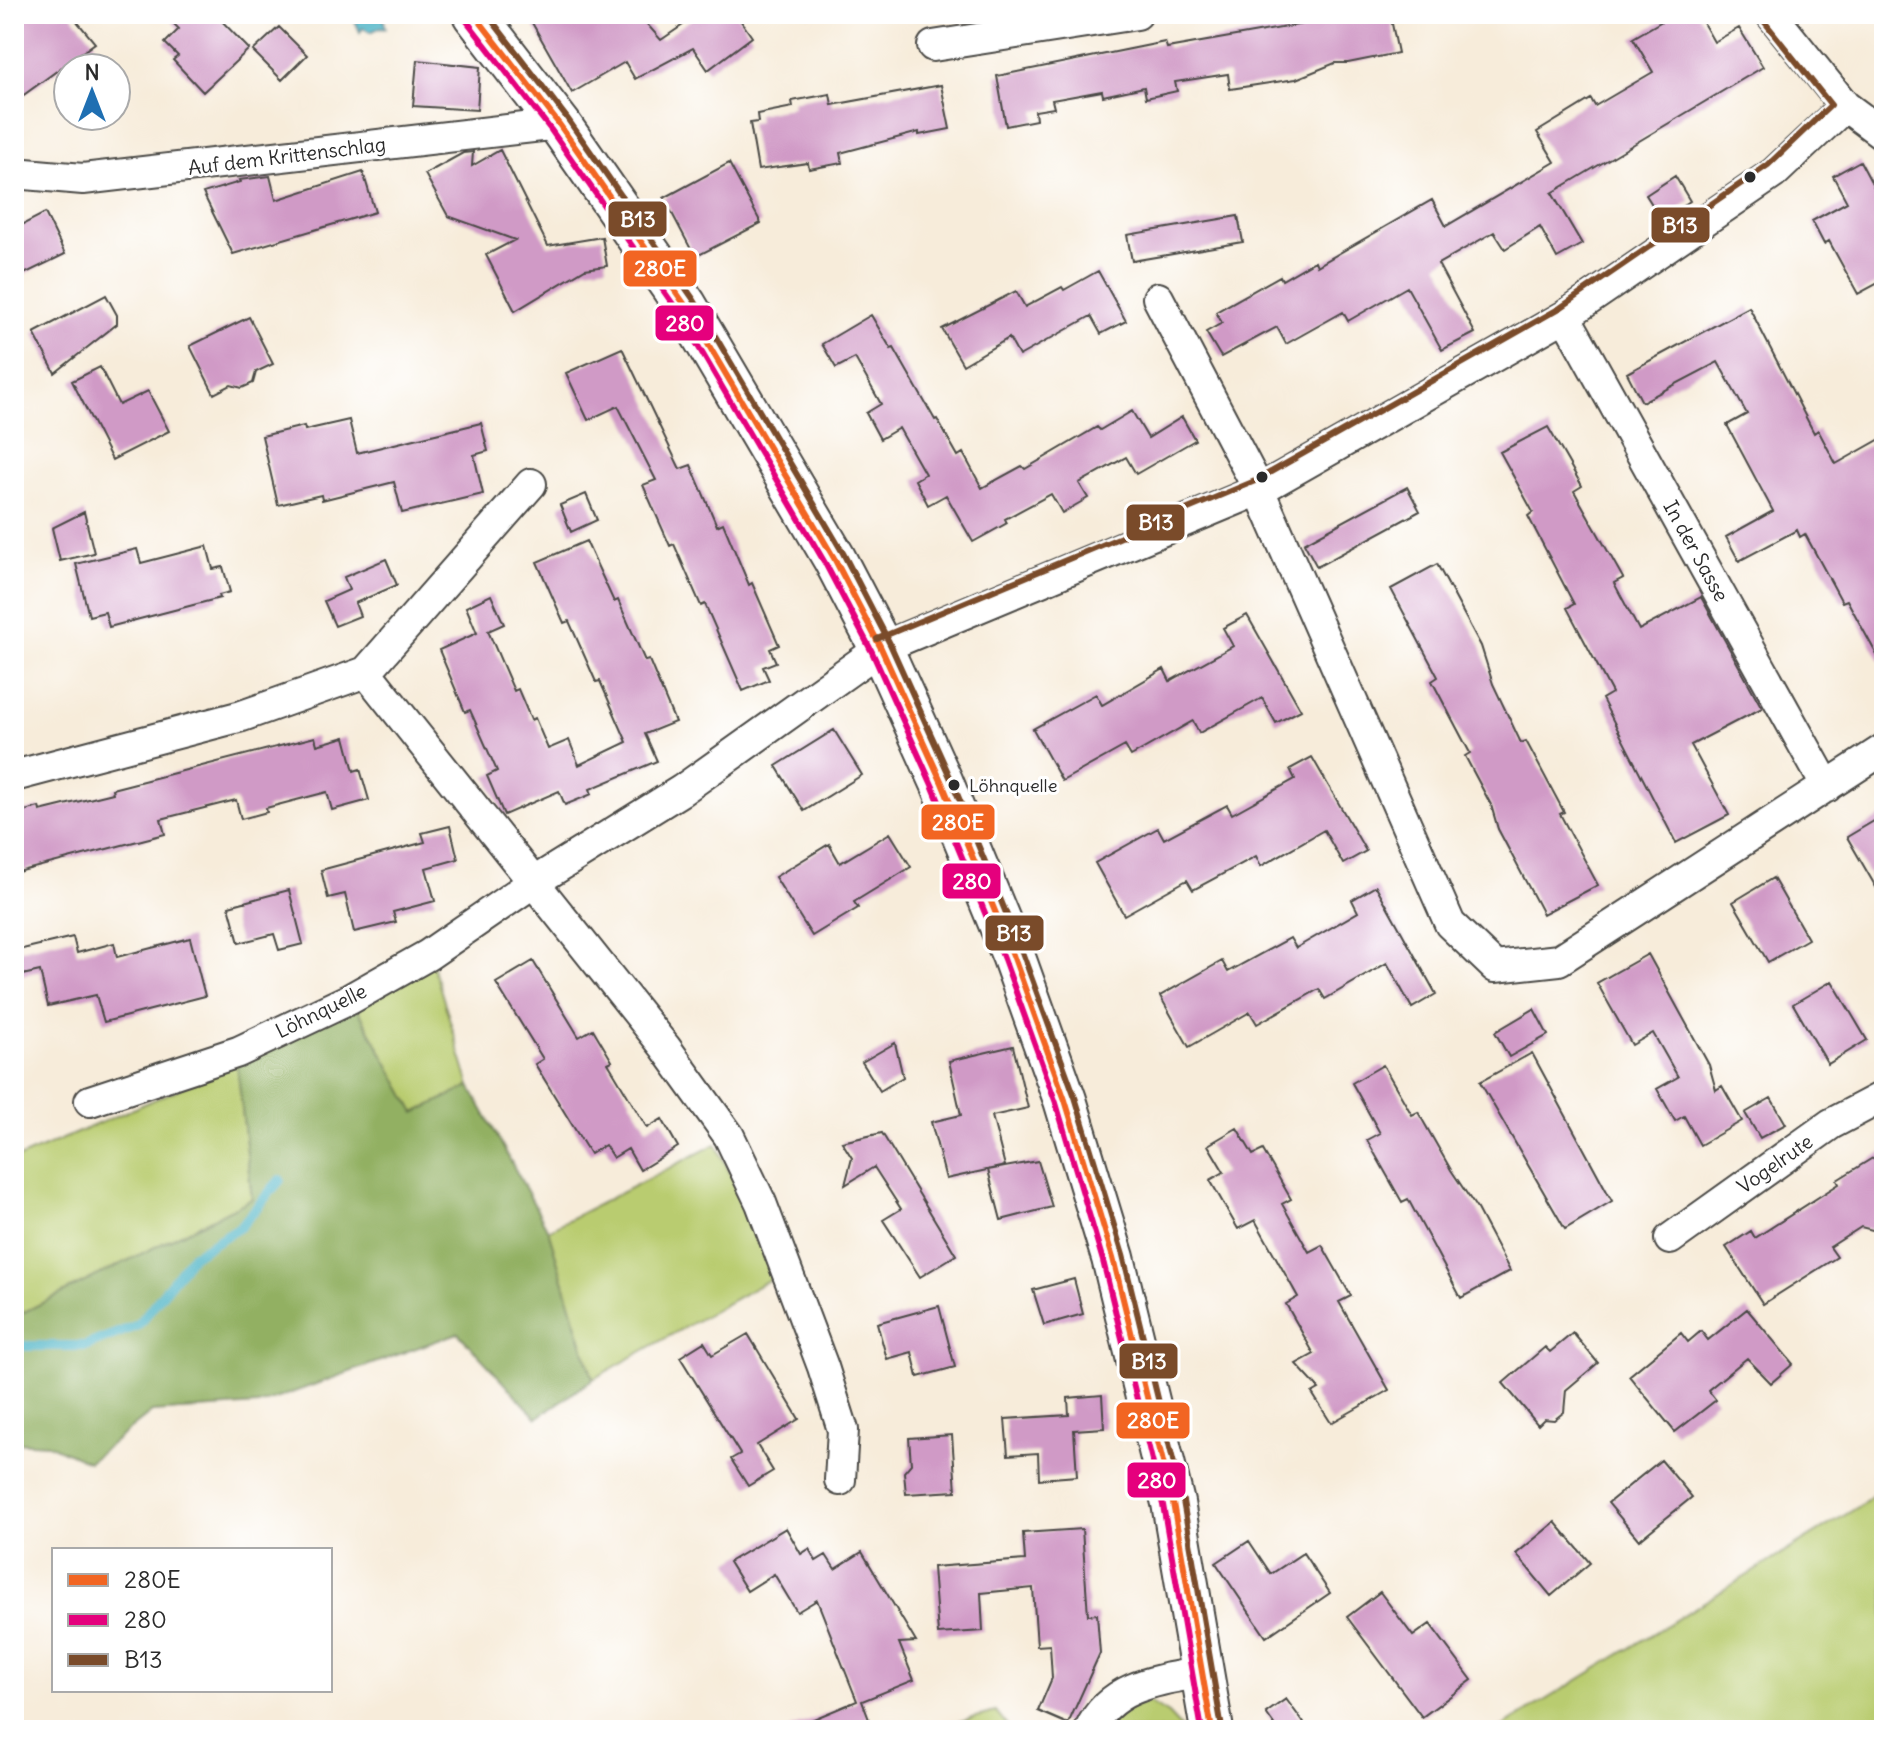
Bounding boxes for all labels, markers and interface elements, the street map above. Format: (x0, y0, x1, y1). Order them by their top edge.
north arrow (52, 52, 132, 132)
text: N (84, 58, 100, 86)
street label: Auf dem Krittenschlag (187, 131, 387, 180)
unlabelled marker (1742, 169, 1758, 185)
line badge: B13 (607, 200, 668, 238)
text: B13 (620, 205, 656, 233)
line badge: B13 (1650, 206, 1711, 244)
text: B13 (1662, 211, 1698, 239)
line badge: 280E (622, 249, 698, 288)
text: 280E (634, 254, 686, 282)
line badge: 280 (654, 304, 715, 342)
text: 280 (665, 309, 705, 337)
unlabelled marker (1254, 469, 1270, 485)
street label: In der Sasse (1658, 496, 1734, 606)
line badge: B13 (1125, 503, 1186, 542)
text: B13 (1138, 508, 1174, 536)
place label: Löhnquelle (969, 774, 1057, 797)
marker: Löhnquelle (946, 777, 962, 793)
line badge: 280E (920, 803, 996, 841)
text: 280E (932, 808, 984, 836)
line badge: 280 (941, 862, 1002, 900)
text: 280 (952, 867, 992, 895)
line badge: B13 (984, 914, 1045, 952)
text: B13 (996, 919, 1032, 947)
street label: Löhnquelle (271, 978, 370, 1043)
street label: Vogelrute (1732, 1129, 1817, 1199)
line badge: B13 (1118, 1342, 1179, 1380)
text: B13 (1131, 1347, 1167, 1375)
line badge: 280E (1115, 1401, 1191, 1440)
text: 280E (1127, 1406, 1179, 1434)
line badge: 280 (1126, 1461, 1187, 1499)
text: 280 (1137, 1466, 1177, 1494)
legend (52, 1548, 332, 1692)
text: 280E (124, 1564, 181, 1594)
text: 280 (124, 1604, 167, 1634)
text: B13 (124, 1644, 163, 1674)

